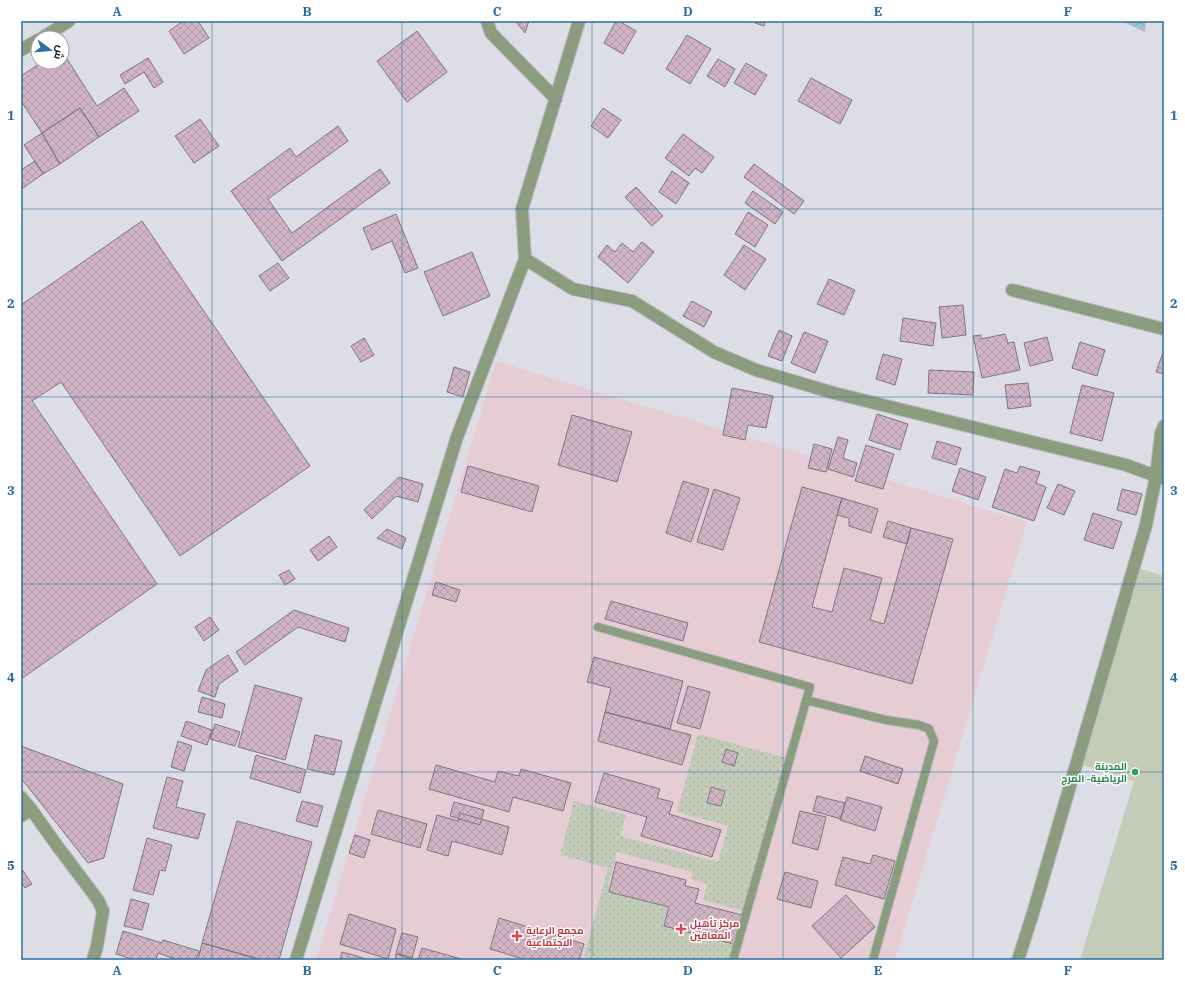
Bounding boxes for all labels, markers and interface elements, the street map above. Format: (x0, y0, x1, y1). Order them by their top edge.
text: A (112, 3, 122, 20)
text: B (302, 3, 312, 20)
text: C (493, 3, 502, 20)
text: D (683, 3, 693, 20)
text: E (874, 3, 882, 20)
text: F (1064, 3, 1072, 20)
north arrow (30, 30, 70, 70)
text: ش (51, 44, 68, 61)
text: 1 (7, 107, 15, 124)
text: 1 (1170, 107, 1178, 124)
text: 2 (7, 295, 15, 312)
text: 2 (1170, 295, 1178, 312)
text: 3 (7, 482, 15, 499)
text: 3 (1170, 482, 1178, 499)
text: 4 (7, 669, 15, 686)
text: 4 (1170, 669, 1178, 686)
place label: المدينة الرياضية- المرج (1061, 760, 1127, 786)
marker: المدينة الرياضية- المرج (1130, 767, 1140, 777)
text: 5 (7, 857, 15, 874)
text: 5 (1170, 857, 1178, 874)
place label: مركز تأهيل المعاقين (690, 917, 739, 942)
marker: مركز تأهيل المعاقين (675, 923, 687, 935)
place label: مجمع الرعاية الاجتماعية (526, 924, 584, 949)
marker: مجمع الرعاية الاجتماعية (511, 930, 523, 942)
text: A (112, 962, 122, 979)
text: B (302, 962, 312, 979)
text: C (493, 962, 502, 979)
text: D (683, 962, 693, 979)
text: E (874, 962, 882, 979)
text: F (1064, 962, 1072, 979)

